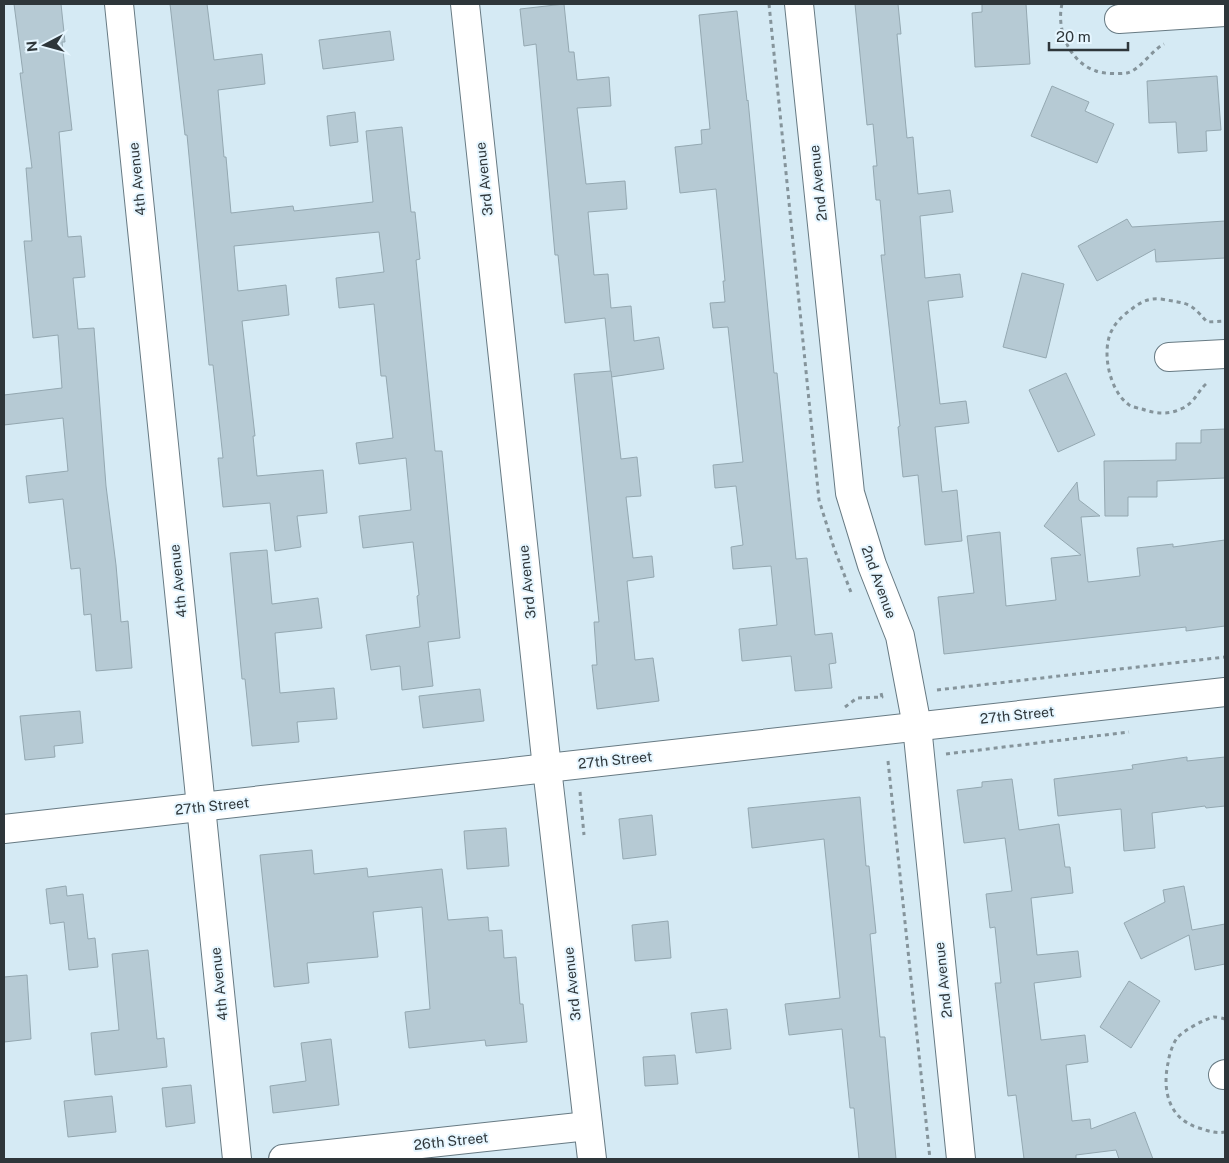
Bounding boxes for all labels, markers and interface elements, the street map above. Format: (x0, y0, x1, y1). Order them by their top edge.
north arrow (20, 20, 70, 70)
scale bar (1049, 20, 1128, 52)
text: 20 m (1056, 28, 1091, 45)
text: N (24, 40, 41, 53)
street label: 4th Avenue (125, 141, 149, 217)
street label: 3rd Avenue (472, 141, 496, 217)
street label: 2nd Avenue (806, 144, 830, 222)
street label: 4th Avenue (166, 543, 190, 619)
street label: 2nd Avenue (858, 543, 900, 621)
street label: 3rd Avenue (515, 544, 539, 620)
street label: 27th Street (979, 703, 1055, 727)
street label: 27th Street (577, 748, 653, 772)
street label: 27th Street (174, 794, 250, 818)
street label: 2nd Avenue (931, 941, 955, 1019)
street label: 4th Avenue (207, 946, 231, 1022)
street label: 3rd Avenue (560, 946, 584, 1022)
street label: 26th Street (413, 1129, 489, 1153)

